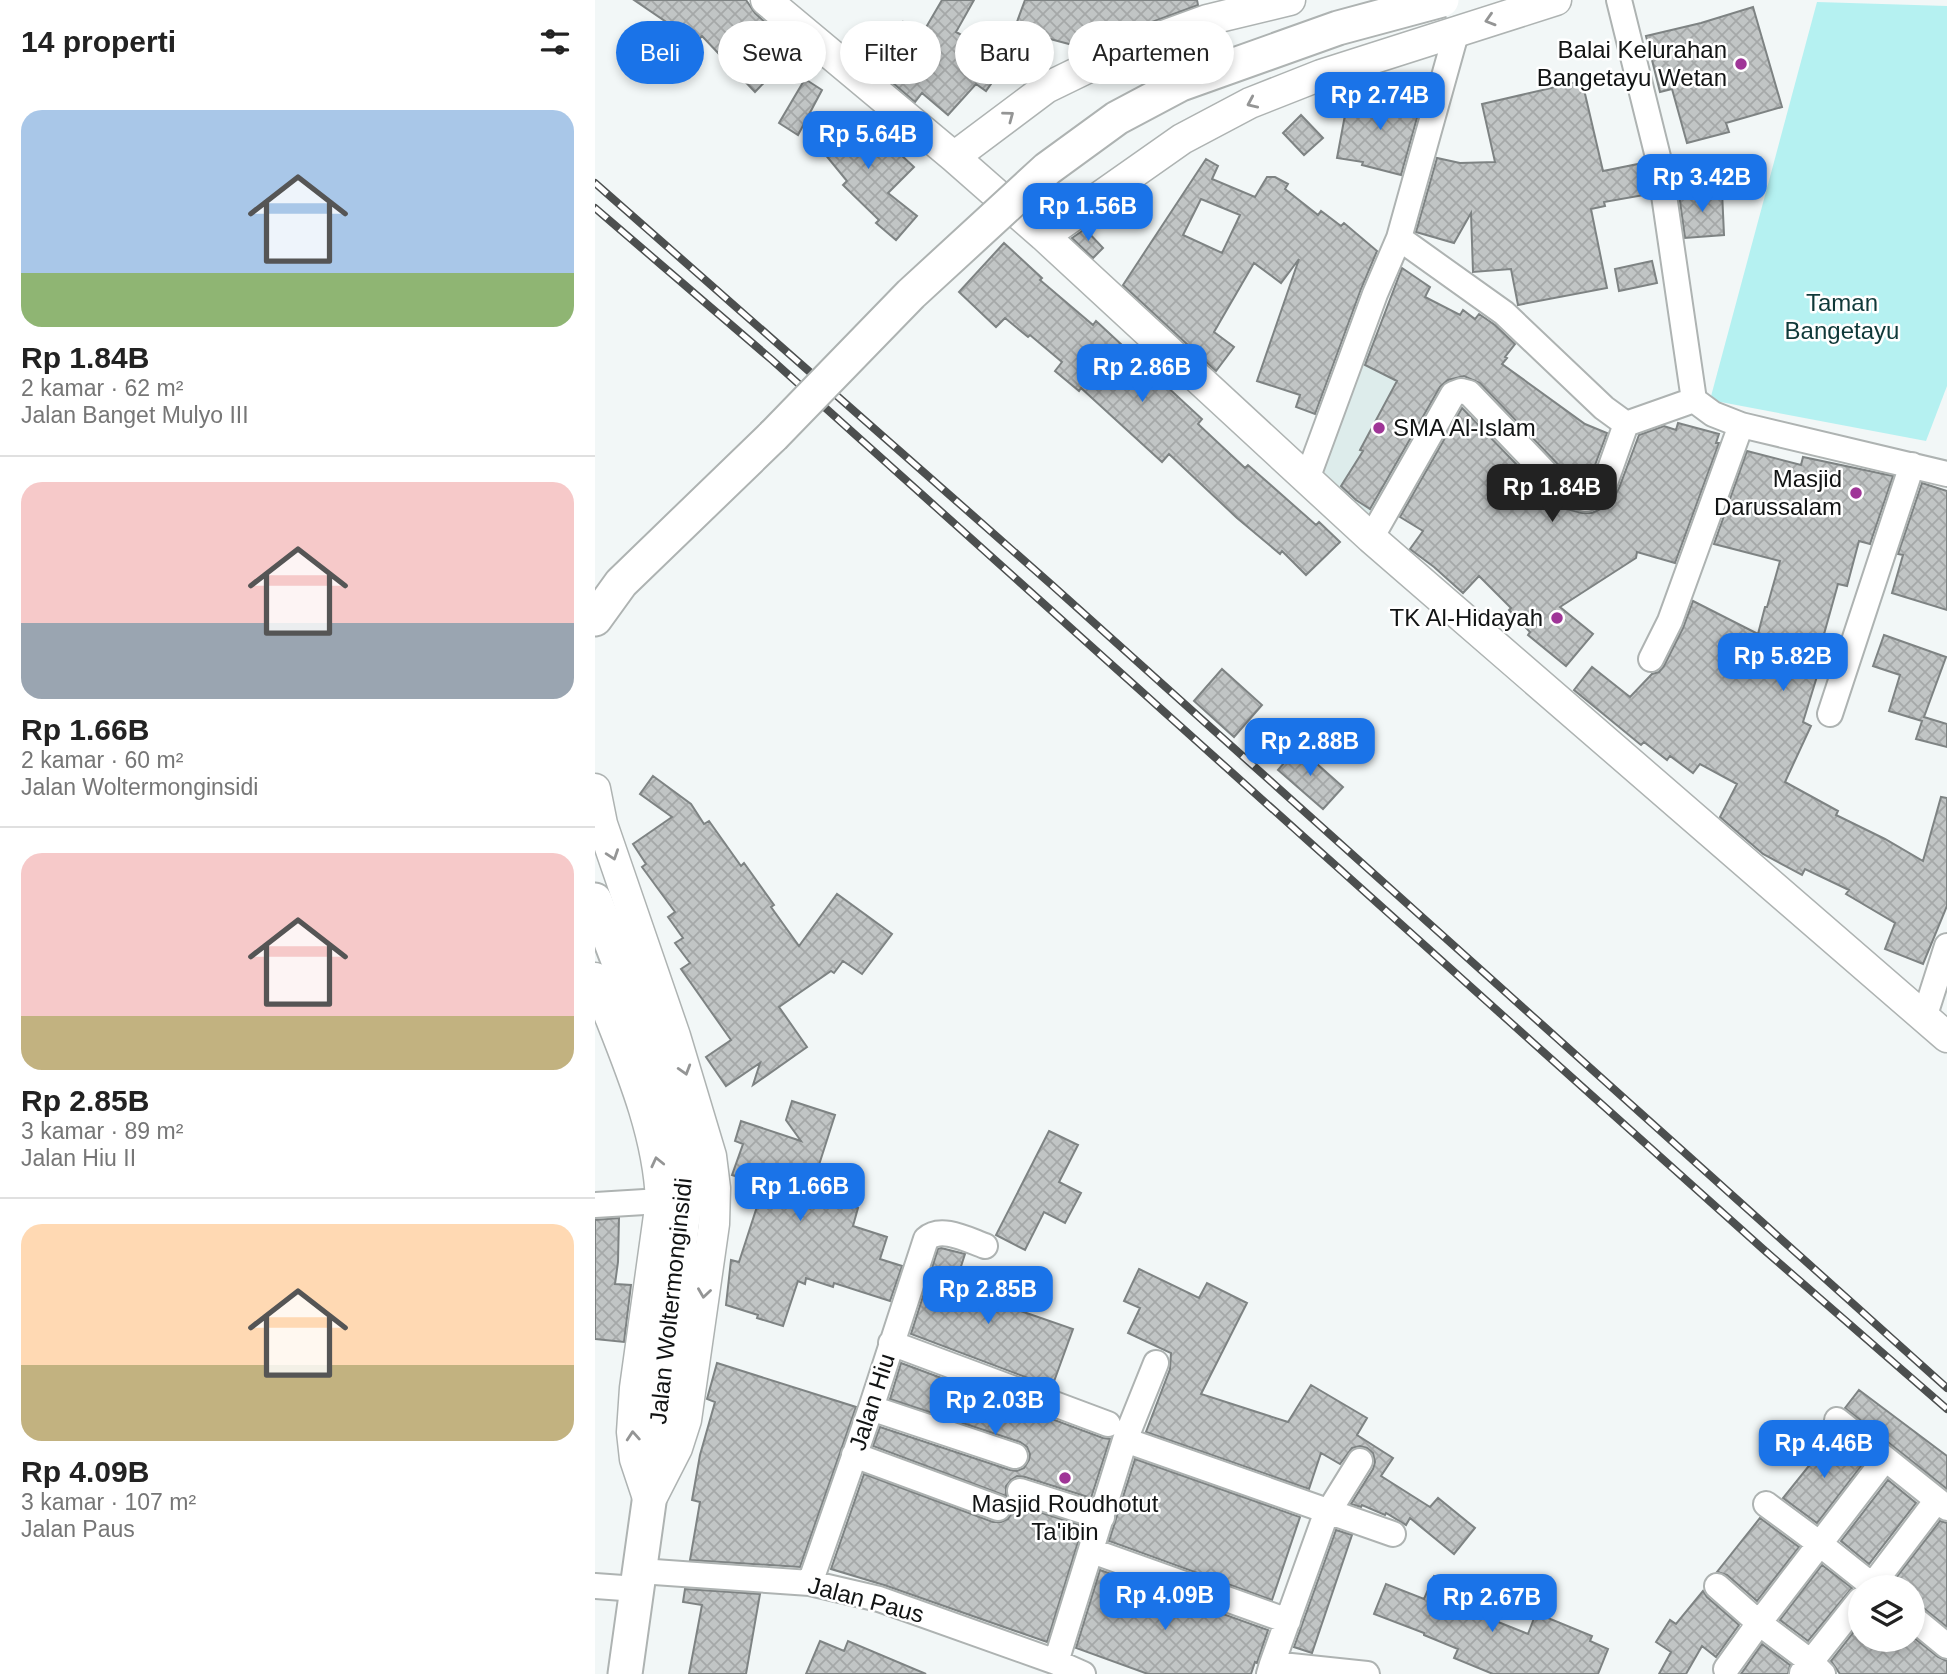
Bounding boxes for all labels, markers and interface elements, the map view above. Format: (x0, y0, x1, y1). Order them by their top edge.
one-way arrow (1485, 12, 1497, 26)
chip: Beli (616, 21, 704, 84)
chip: Sewa (718, 21, 826, 84)
chip: Filter (840, 21, 941, 84)
chip: Baru (955, 21, 1054, 84)
chip: Apartemen (1068, 21, 1234, 84)
icon: filters (536, 23, 574, 61)
text: 14 properti (21, 25, 176, 58)
place label: Balai Kelurahan Bangetayu Wetan (1537, 36, 1727, 91)
marker: Balai Kelurahan Bangetayu Wetan (1733, 56, 1749, 72)
pin: Rp 2.74B (1308, 72, 1452, 132)
text: Rp 2.74B (1331, 82, 1429, 108)
one-way arrow (1247, 95, 1260, 109)
pin: Rp 5.64B (796, 111, 940, 171)
one-way arrow (1001, 112, 1014, 124)
text: Rp 5.64B (819, 121, 917, 147)
pin: Rp 3.42B (1630, 154, 1774, 214)
icon: home (235, 156, 361, 282)
text: Rp 3.42B (1653, 164, 1751, 190)
pin: Rp 1.56B (1016, 184, 1160, 243)
text: Rp 1.56B (1039, 193, 1137, 219)
park label: Taman Bangetayu (1785, 289, 1899, 344)
text: Rp 1.84B (21, 341, 149, 374)
pin: Rp 2.86B (1070, 344, 1214, 404)
text: Rp 2.86B (1093, 354, 1191, 380)
text: 2 kamar · 62 m² (21, 375, 183, 401)
text: Jalan Banget Mulyo III (21, 402, 249, 428)
place label: SMA Al-Islam (1393, 414, 1536, 441)
marker: SMA Al-Islam (1371, 420, 1387, 436)
pin: Rp 1.84B (1480, 464, 1624, 524)
place label: Masjid Darussalam (1714, 465, 1842, 520)
text: Rp 1.84B (1503, 474, 1601, 500)
marker: Masjid Darussalam (1848, 485, 1864, 501)
icon: home (235, 528, 361, 654)
place label: TK Al-Hidayah (1390, 604, 1543, 631)
marker: TK Al-Hidayah (1549, 610, 1565, 626)
pin: Rp 5.82B (1711, 634, 1855, 693)
text: Rp 5.82B (1734, 643, 1832, 669)
text: Rp 1.66B (21, 713, 149, 746)
pin: Rp 2.88B (1238, 718, 1382, 778)
text: Rp 2.88B (1261, 728, 1359, 754)
text: 2 kamar · 60 m² (21, 747, 183, 773)
text: Jalan Woltermonginsidi (21, 774, 258, 800)
one-way arrow (605, 848, 619, 860)
icon: home (235, 899, 361, 1025)
one-way arrow (677, 1064, 692, 1076)
text: Rp 2.85B (21, 1084, 149, 1117)
text: 3 kamar · 89 m² (21, 1118, 183, 1144)
text: Jalan Hiu II (21, 1145, 136, 1171)
one-way arrow (650, 1156, 665, 1168)
pin: Rp 1.66B (728, 1164, 872, 1223)
text: Rp 1.66B (751, 1173, 849, 1199)
street label: Jalan Woltermonginsidi (644, 1176, 697, 1426)
pin: Rp 2.85B (916, 1266, 1060, 1326)
icon: home (235, 1270, 361, 1396)
text: Rp 2.85B (939, 1276, 1037, 1302)
one-way arrow (697, 1287, 712, 1299)
street label: Jalan Hiu (843, 1350, 900, 1454)
pin: Rp 2.03B (923, 1378, 1067, 1437)
text: Rp 2.03B (946, 1387, 1044, 1413)
pin: Rp 4.46B (1752, 1420, 1896, 1480)
one-way arrow (626, 1430, 641, 1441)
text: Rp 4.46B (1775, 1430, 1873, 1456)
text: Rp 4.09B (21, 1455, 149, 1488)
marker: Masjid Roudhotut Ta'ibin (1057, 1470, 1073, 1486)
text: 3 kamar · 107 m² (21, 1489, 196, 1515)
place label: Masjid Roudhotut Ta'ibin (972, 1490, 1159, 1545)
text: Jalan Paus (21, 1516, 135, 1542)
street label: Jalan Paus (805, 1571, 927, 1628)
pin: Rp 4.09B (1093, 1572, 1237, 1632)
pin: Rp 2.67B (1420, 1574, 1564, 1634)
map controls (1848, 1575, 1925, 1652)
button: layers (1848, 1575, 1925, 1652)
text: Rp 4.09B (1116, 1582, 1214, 1608)
text: Rp 2.67B (1443, 1584, 1541, 1610)

